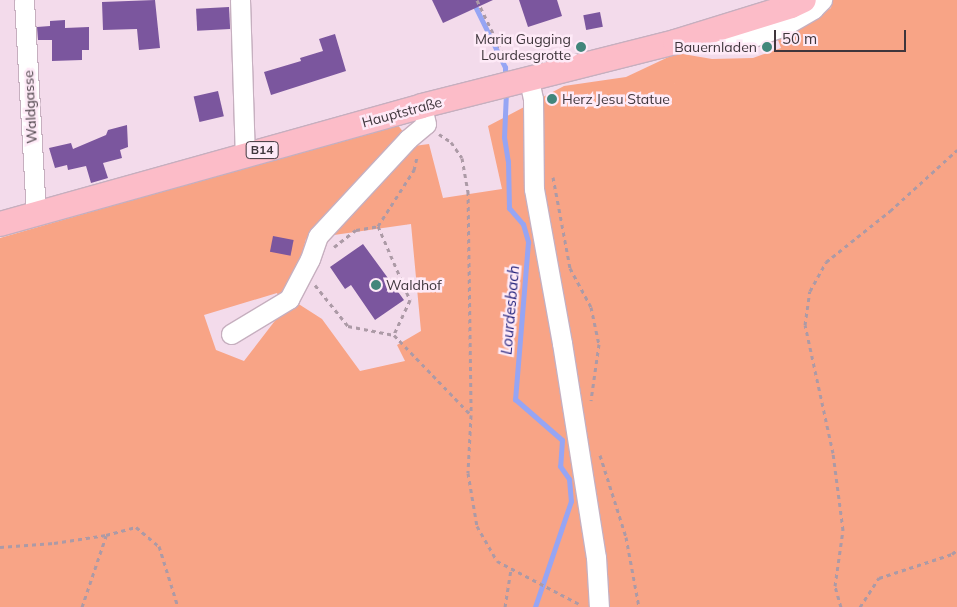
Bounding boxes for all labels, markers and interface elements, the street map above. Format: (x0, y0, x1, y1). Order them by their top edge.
scale bar (777, 20, 910, 52)
text: 50 m (782, 29, 817, 48)
place label: Maria Gugging Lourdesgrotte (475, 31, 571, 64)
place label: Bauernladen (674, 39, 757, 55)
marker: Maria Gugging Lourdesgrotte (575, 41, 587, 53)
marker: Bauernladen (761, 41, 773, 53)
street label: Waldgasse (20, 70, 40, 144)
place label: Herz Jesu Statue (562, 91, 670, 107)
street label: Hauptstraße (360, 93, 444, 131)
marker: Herz Jesu Statue (546, 93, 558, 105)
road number: B14 (244, 140, 280, 160)
water label: Lourdesbach (497, 265, 523, 355)
place label: Waldhof (386, 277, 442, 293)
marker: Waldhof (370, 279, 382, 291)

